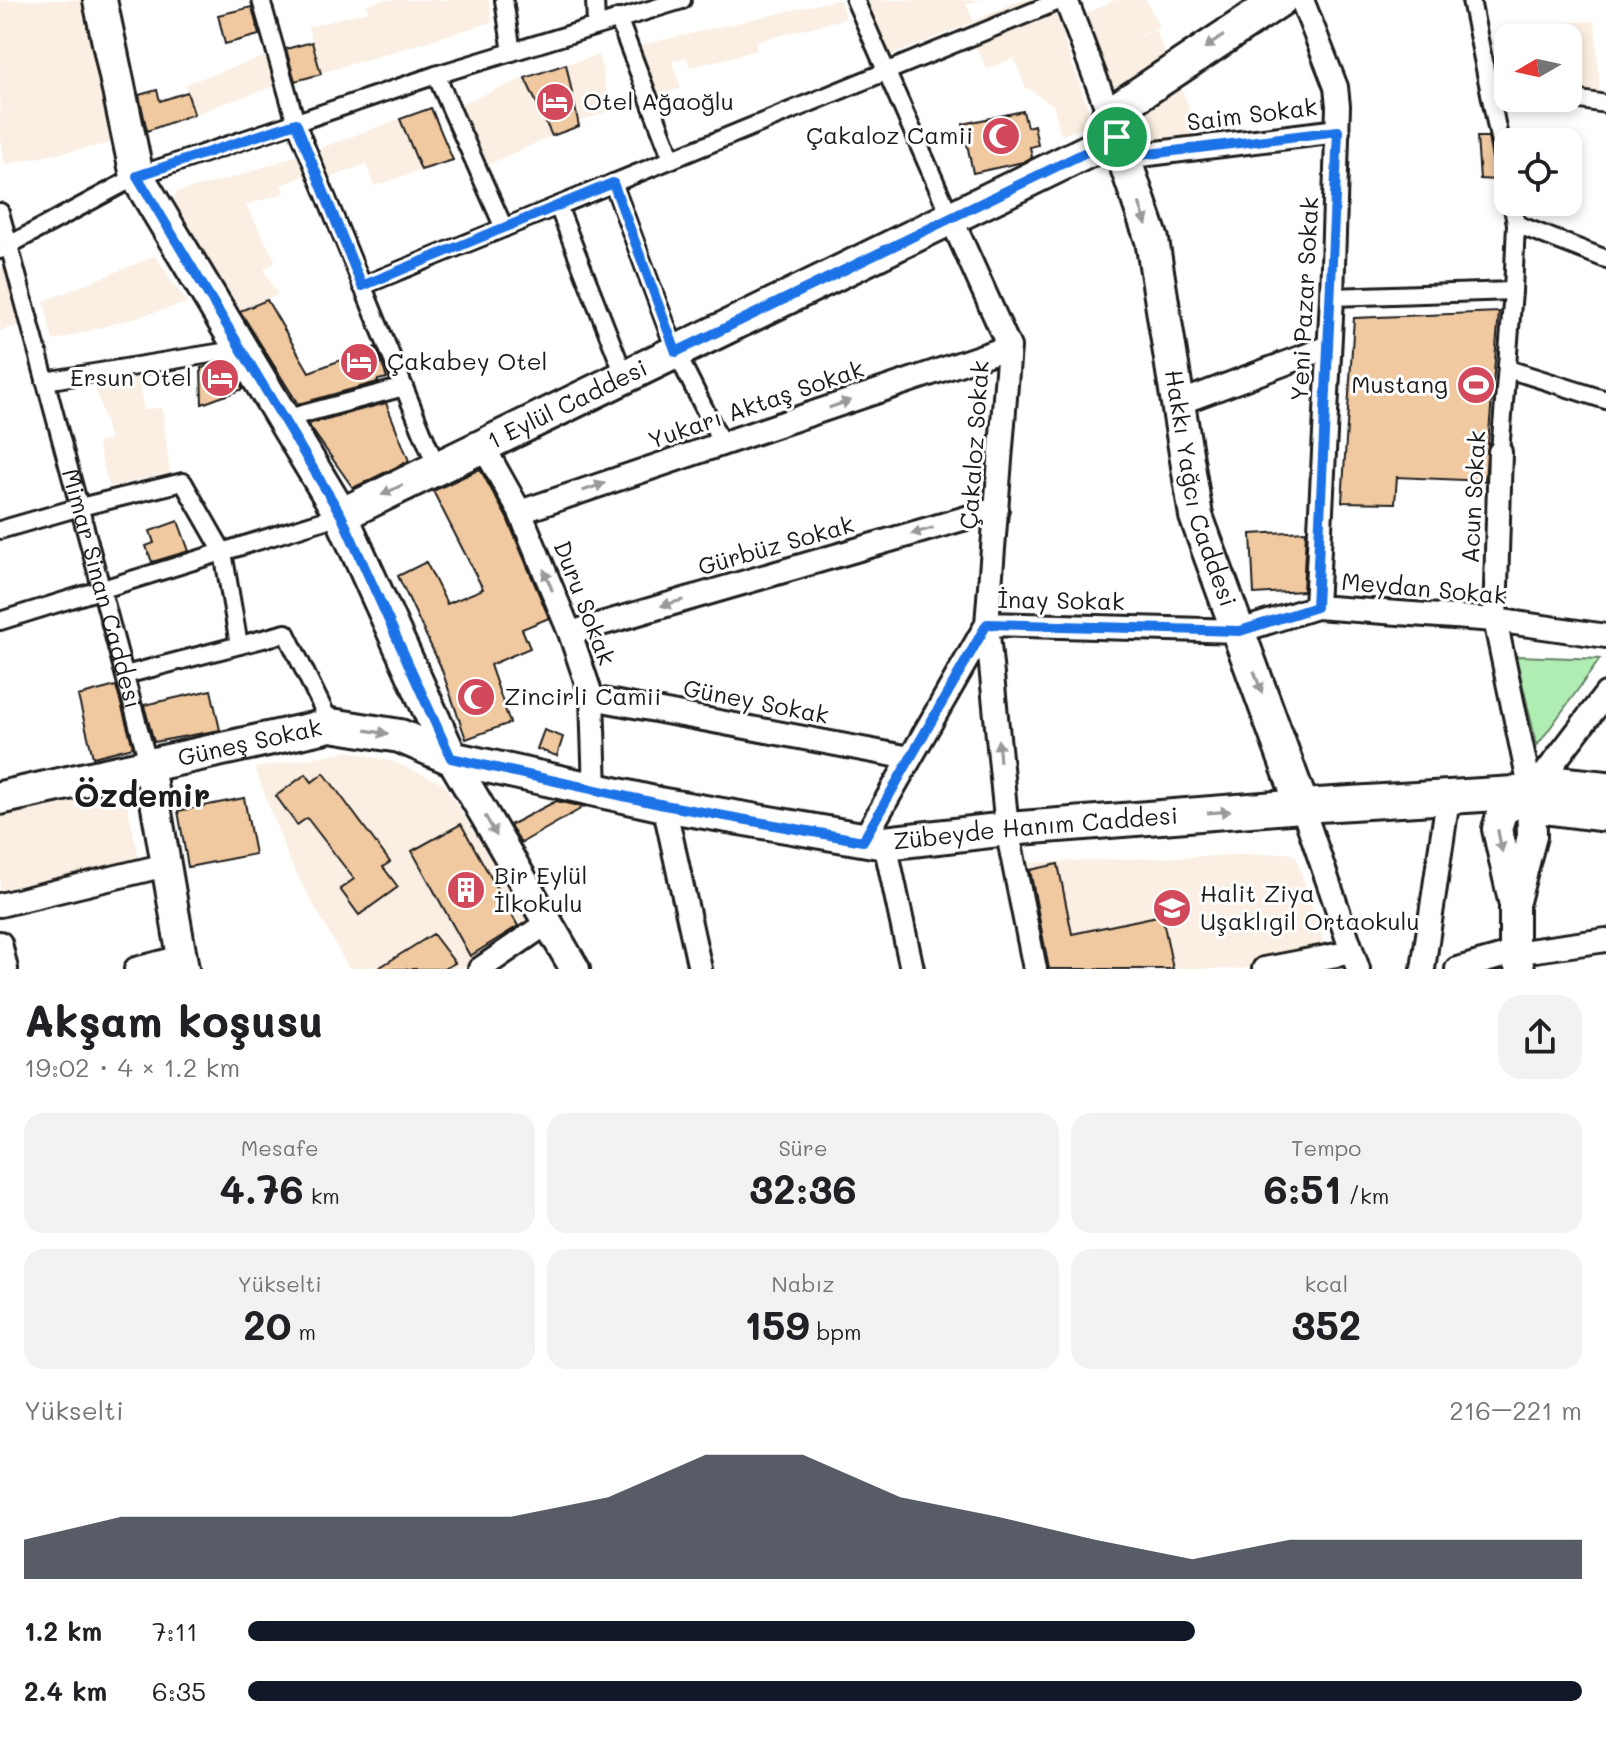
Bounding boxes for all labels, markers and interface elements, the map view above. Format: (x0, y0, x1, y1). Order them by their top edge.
north arrow (1494, 24, 1582, 112)
map controls (1494, 24, 1582, 216)
one-way arrow (1204, 34, 1225, 49)
hotel icon: Otel Ağaoğlu (534, 81, 576, 123)
place label: Otel Ağaoğlu (583, 85, 734, 116)
street label: Saim Sokak (1185, 90, 1319, 137)
pin (1083, 103, 1151, 171)
mosque icon: Çakaloz Camii (980, 115, 1022, 157)
icon: arrive (1095, 115, 1139, 159)
place label: Çakaloz Camii (806, 119, 973, 150)
button: locate (1494, 128, 1582, 216)
street label: Yeni Pazar Sokak (1283, 196, 1324, 402)
one-way arrow (1138, 202, 1150, 226)
hotel icon: Çakabey Otel (338, 341, 380, 383)
place label: Çakabey Otel (387, 345, 548, 376)
street label: 1 Eylül Caddesi (482, 351, 652, 455)
street label: Yukarı Aktaş Sokak (644, 352, 867, 455)
hotel icon: Ersun Otel (199, 357, 241, 399)
street label: Çakaloz Sokak (952, 359, 995, 530)
place label: Ersun Otel (70, 361, 192, 392)
sports icon: Mustang (1455, 364, 1497, 406)
street label: Hakkı Yağcı Caddesi (1159, 367, 1245, 610)
place label: Mustang (1351, 368, 1448, 399)
one-way arrow (828, 398, 852, 410)
street label: Acun Sokak (1454, 430, 1491, 564)
street label: Mimar Sinan Caddesi (56, 465, 150, 711)
one-way arrow (582, 481, 606, 493)
one-way arrow (381, 483, 404, 497)
street label: Gürbüz Sokak (694, 508, 857, 582)
one-way arrow (909, 525, 933, 538)
street label: Duru Sokak (548, 536, 623, 669)
street label: Meydan Sokak (1340, 565, 1508, 610)
one-way arrow (541, 568, 554, 592)
street label: İnay Sokak (997, 583, 1125, 616)
one-way arrow (660, 597, 684, 610)
one-way arrow (1253, 670, 1265, 694)
street label: Güney Sokak (681, 671, 832, 730)
mosque icon: Zincirli Camii (455, 676, 497, 718)
place label: Zincirli Camii (504, 680, 661, 711)
street label: Güneş Sokak (175, 710, 325, 772)
one-way arrow (365, 726, 390, 739)
one-way arrow (993, 738, 1006, 763)
district label: Özdemir (74, 773, 210, 815)
street label: Zübeyde Hanım Caddesi (891, 799, 1179, 856)
one-way arrow (1207, 805, 1232, 818)
one-way arrow (483, 815, 497, 837)
one-way arrow (1495, 829, 1507, 854)
place label: Bir Eylül İlkokulu (494, 859, 587, 918)
building icon: Bir Eylül İlkokulu (445, 869, 487, 911)
place label: Halit Ziya Uşaklıgil Ortaokulu (1200, 877, 1420, 936)
school or university icon: Halit Ziya Uşaklıgil Ortaokulu (1151, 887, 1193, 929)
text: Akşam koşusu (24, 991, 324, 1048)
button: share (1498, 995, 1582, 1079)
text: 19:02 · 4 × 1.2 km (24, 1050, 240, 1084)
text: Mesafe (241, 1133, 319, 1162)
text: Süre (778, 1133, 828, 1162)
text: Tempo (1291, 1133, 1361, 1162)
text: 4.76 (219, 1162, 304, 1214)
text: 32:36 (749, 1162, 857, 1214)
text: 6:51 (1263, 1162, 1341, 1214)
text: km (304, 1181, 340, 1210)
text: /km (1341, 1181, 1389, 1210)
text: Yükselti (237, 1269, 322, 1298)
text: Nabız (771, 1269, 835, 1298)
text: kcal (1304, 1269, 1348, 1298)
text: 20 (243, 1298, 291, 1350)
text: 159 (744, 1298, 809, 1350)
text: 352 (1291, 1298, 1361, 1350)
text: m (291, 1317, 316, 1346)
text: bpm (809, 1317, 862, 1346)
text: Yükselti (24, 1393, 124, 1427)
text: 216–221 m (1449, 1393, 1582, 1427)
text: 1.2 km (24, 1614, 102, 1648)
text: 7:11 (152, 1614, 198, 1648)
text: 2.4 km (24, 1674, 107, 1708)
text: 6:35 (152, 1674, 206, 1708)

